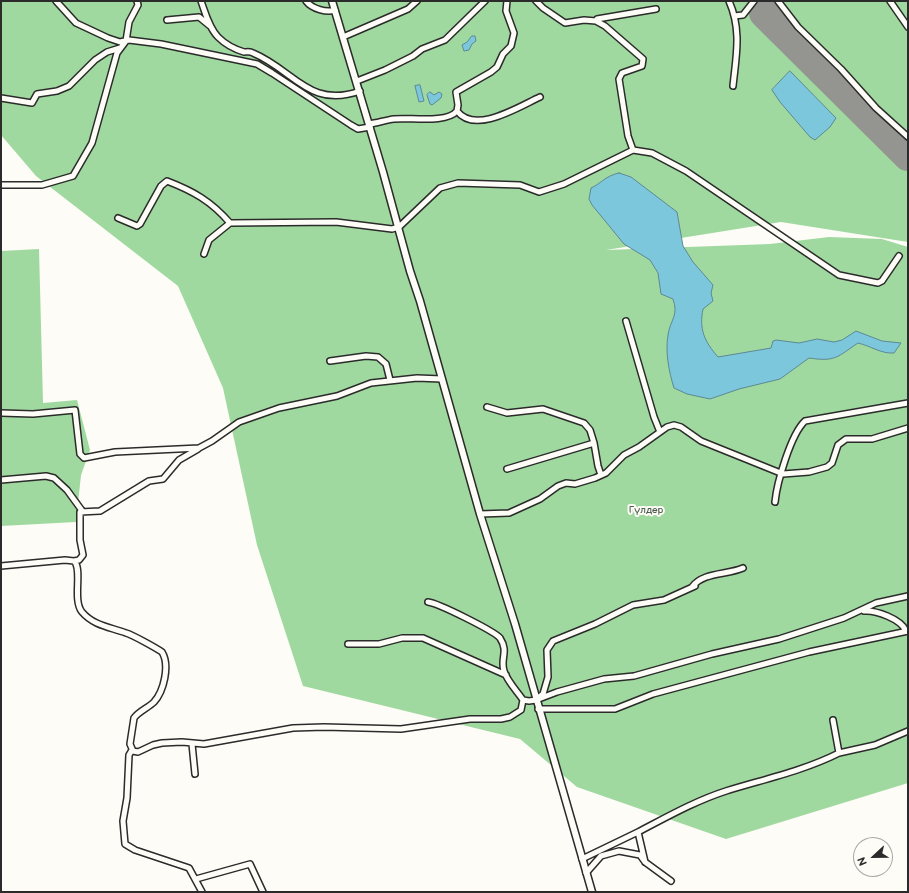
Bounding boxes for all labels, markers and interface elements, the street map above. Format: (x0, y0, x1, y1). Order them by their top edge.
park label: Гүлдер (629, 504, 663, 516)
north arrow (853, 837, 893, 877)
text: N (855, 855, 870, 868)

